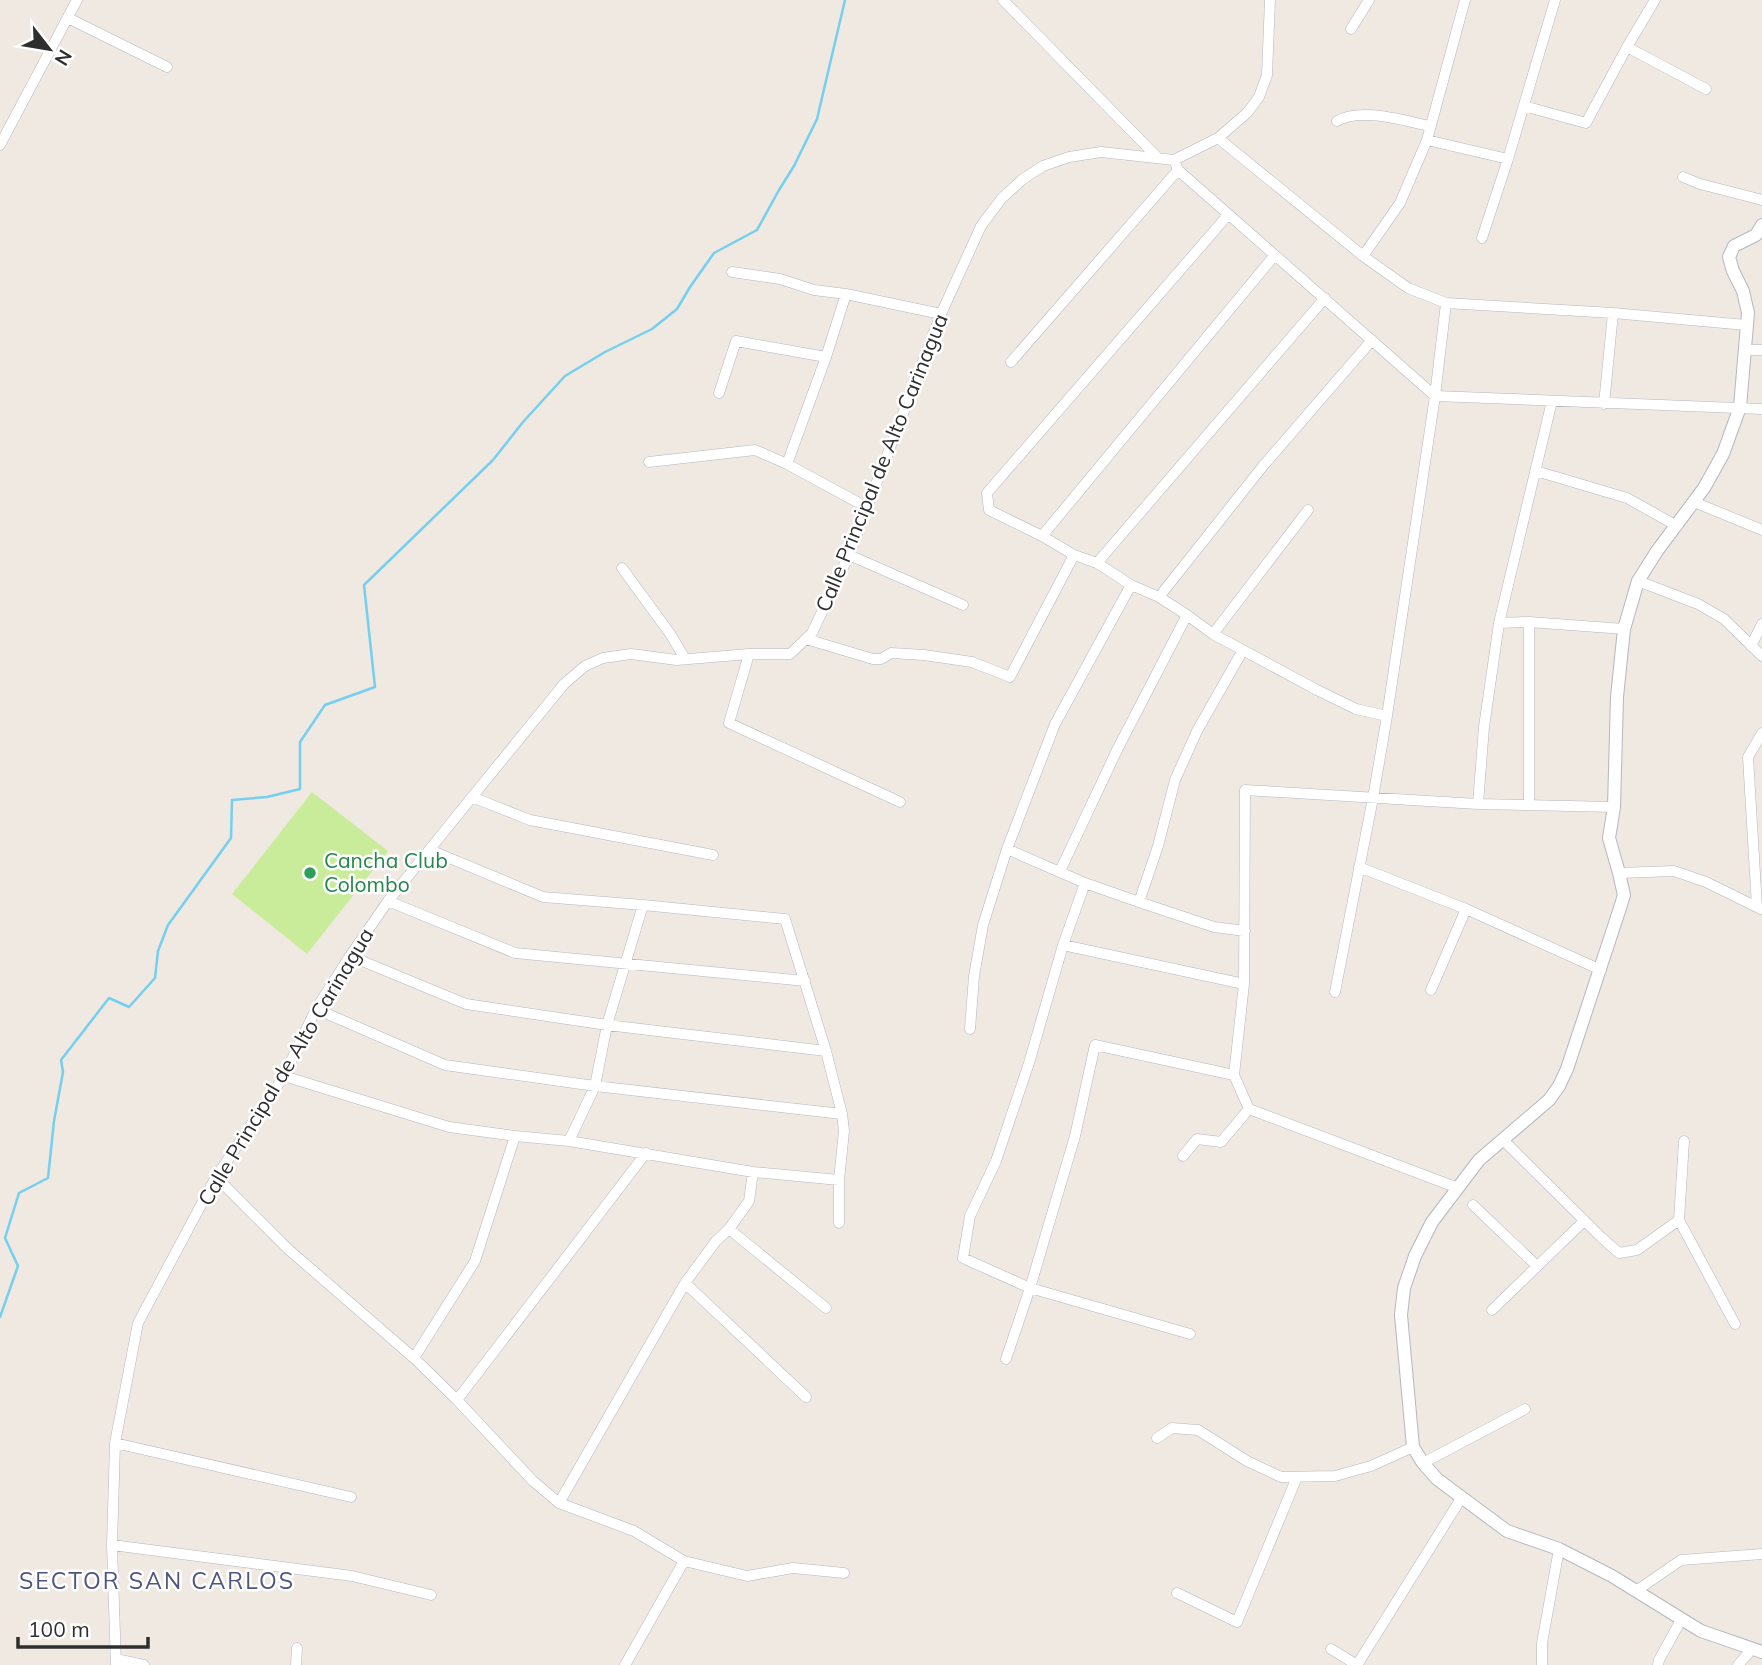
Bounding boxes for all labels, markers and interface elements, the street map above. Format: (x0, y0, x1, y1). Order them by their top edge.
north arrow (14, 14, 84, 84)
text: N (50, 45, 78, 70)
street label: Calle Principal de Alto Carinagua (809, 310, 953, 615)
place label: Cancha Club Colombo (324, 847, 448, 897)
marker: Cancha Club Colombo (302, 865, 318, 881)
street label: Calle Principal de Alto Carinagua (192, 923, 378, 1210)
district label: SECTOR SAN CARLOS (19, 1566, 295, 1595)
scale bar (18, 1606, 147, 1650)
text: 100 m (28, 1616, 90, 1642)

